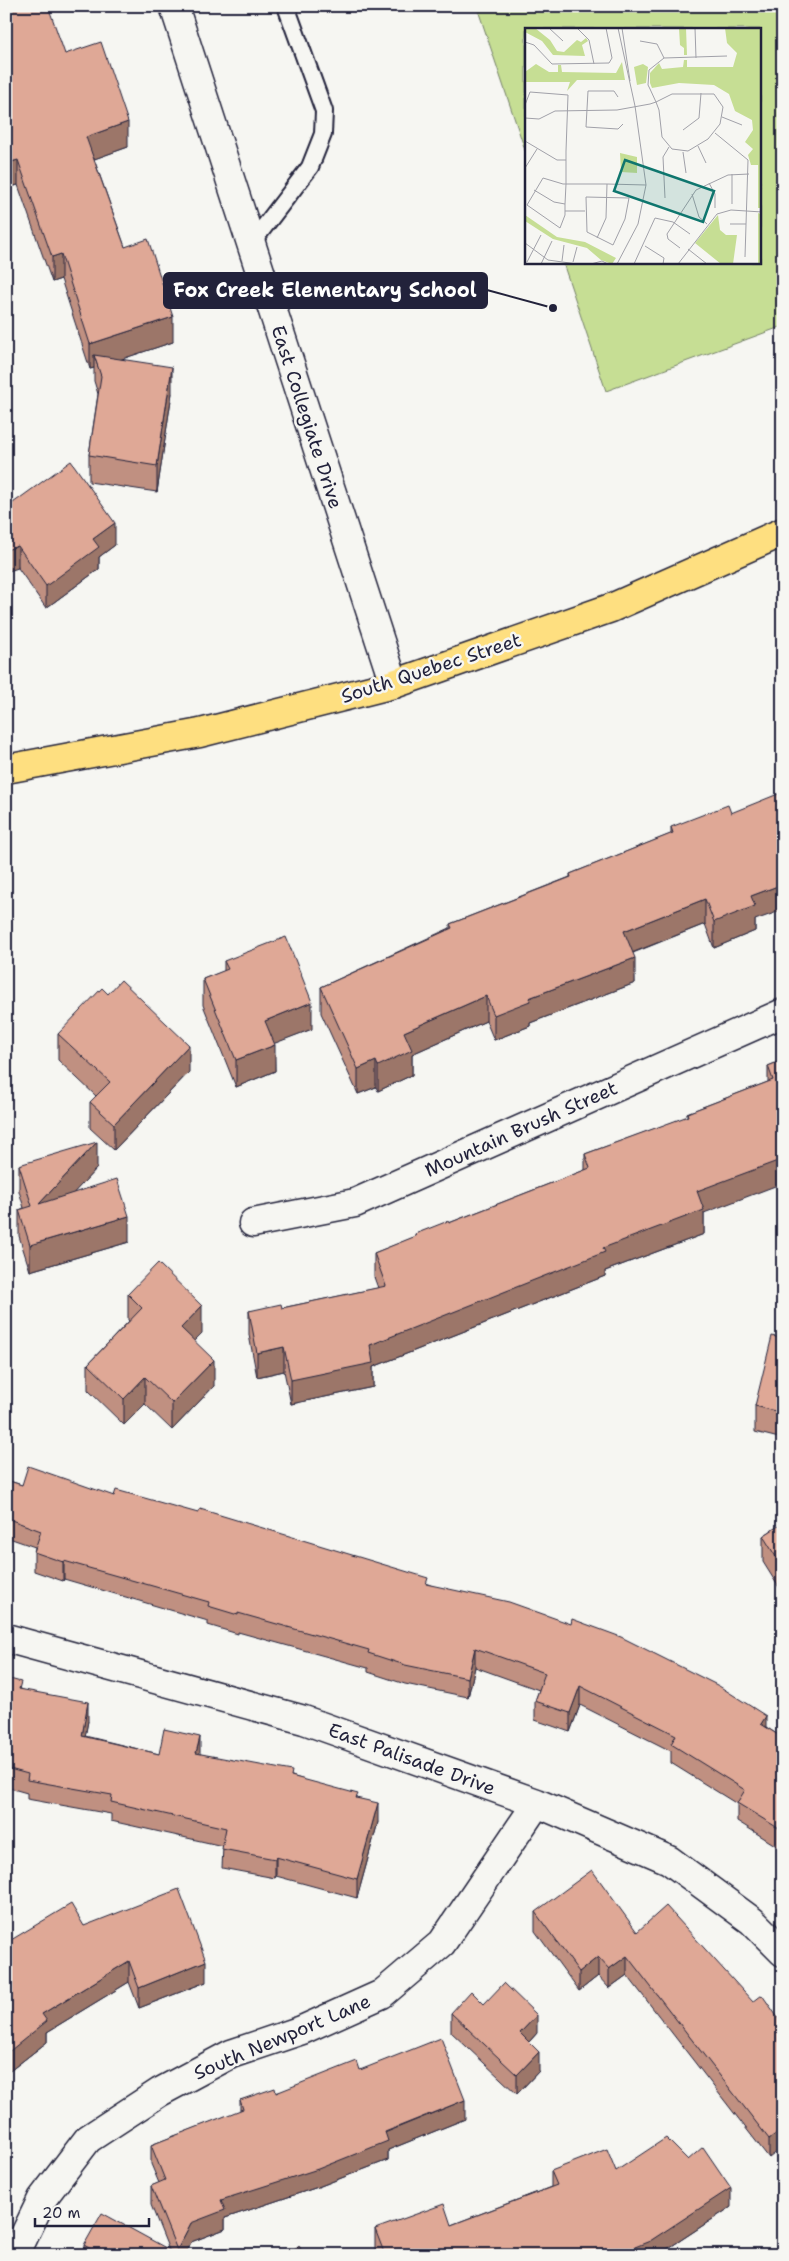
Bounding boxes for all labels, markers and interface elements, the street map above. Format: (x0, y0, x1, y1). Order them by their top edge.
inset map (525, 28, 762, 264)
callout: Fox Creek Elementary School (164, 273, 487, 308)
text: Fox Creek Elementary School (173, 277, 477, 303)
street label: East Collegiate Drive (266, 322, 348, 512)
street label: South Quebec Street (338, 627, 524, 709)
street label: Mountain Brush Street (421, 1075, 621, 1183)
street label: East Palisade Drive (325, 1717, 499, 1801)
street label: South Newport Lane (190, 1988, 374, 2086)
scale bar (35, 2196, 149, 2228)
text: 20 m (42, 2203, 81, 2223)

